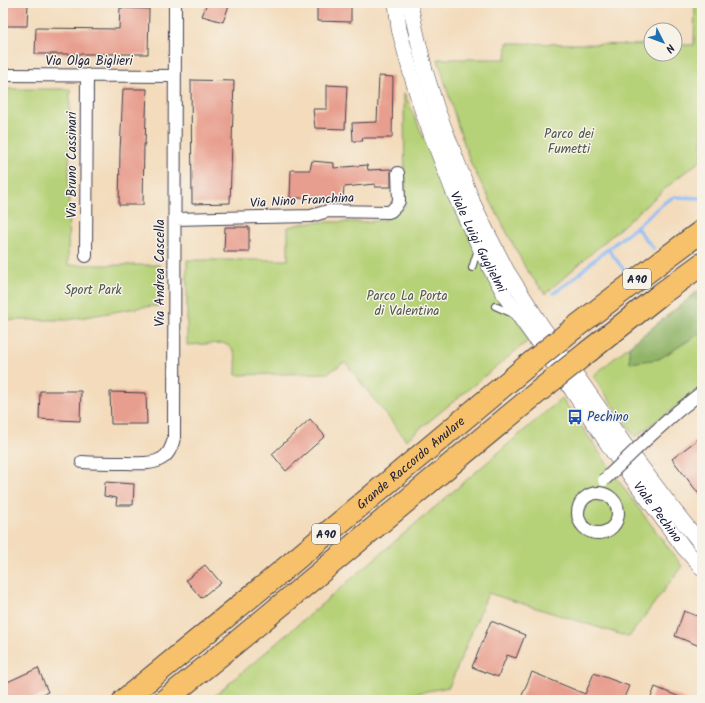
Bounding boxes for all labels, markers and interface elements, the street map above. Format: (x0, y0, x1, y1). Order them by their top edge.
north arrow (643, 22, 683, 62)
text: N (661, 39, 679, 57)
street label: Via Olga Biglieri (45, 51, 133, 72)
street label: Via Bruno Cassinari (62, 111, 83, 218)
park label: Parco dei Fumetti (544, 124, 595, 160)
street label: Via Nino Franchina (249, 188, 355, 214)
street label: Viale Luigi Guglielmi (444, 188, 512, 297)
street label: Via Andrea Cascella (150, 219, 171, 327)
road number: A90 (623, 269, 651, 289)
park label: Sport Park (64, 280, 122, 301)
park label: Parco La Porta di Valentina (366, 286, 448, 322)
place label: Pechino (587, 407, 629, 428)
bus stop icon: Pechino (566, 408, 584, 426)
street label: Grande Raccordo Anulare (352, 411, 470, 515)
street label: Viale Pechino (628, 477, 687, 548)
road number: A90 (312, 524, 340, 544)

